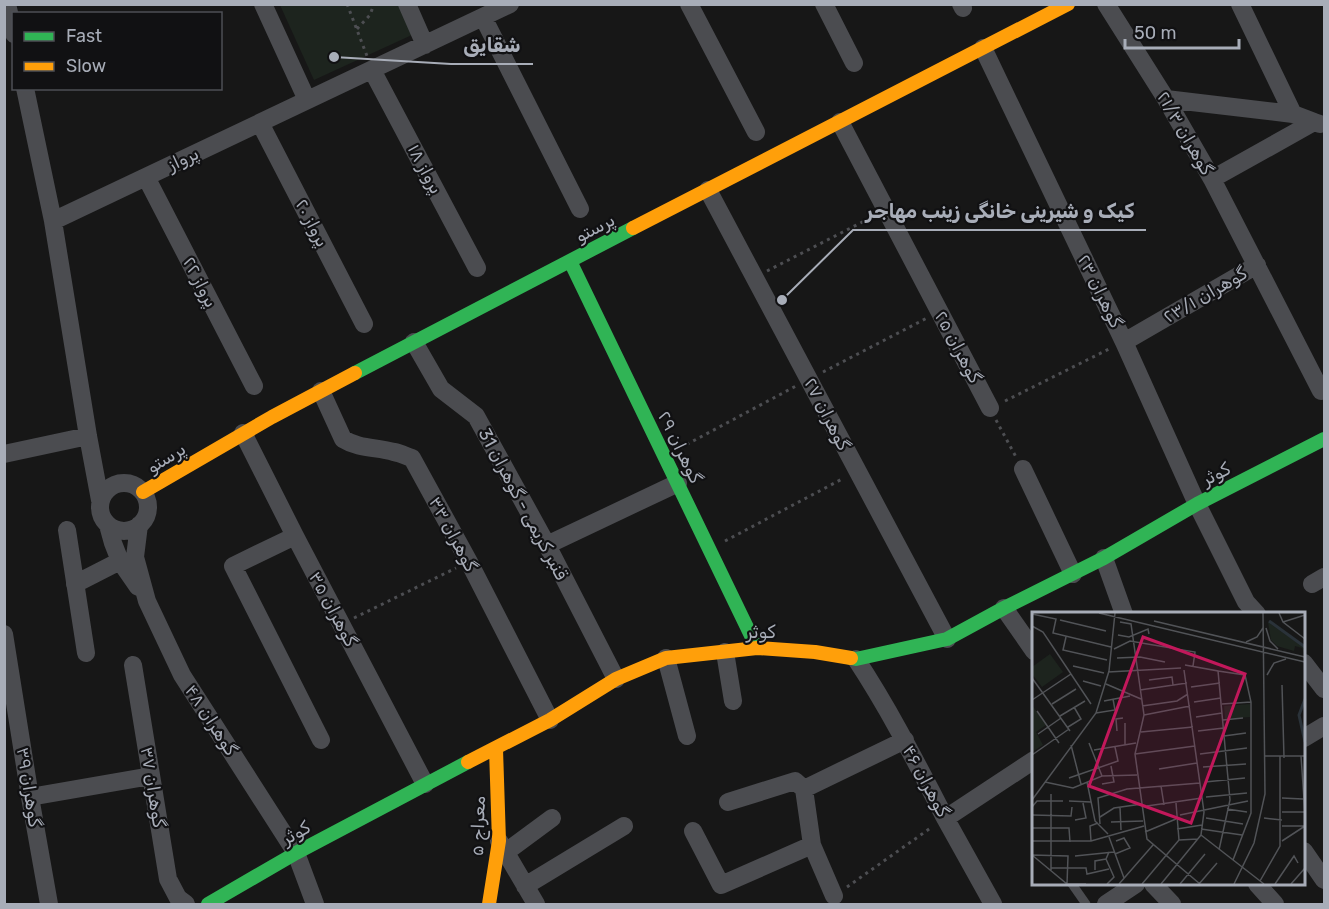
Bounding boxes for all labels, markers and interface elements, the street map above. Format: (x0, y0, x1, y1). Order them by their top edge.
legend (12, 12, 222, 90)
scale bar (1125, 12, 1239, 50)
text: 50 m (1134, 22, 1177, 44)
text: Fast (66, 25, 102, 47)
callout: شقایق (451, 26, 533, 64)
text: شقایق (463, 33, 521, 57)
text: Slow (66, 55, 106, 77)
street label: گوهران ۲۱/۳ (1152, 87, 1218, 179)
street label: پرواز ۱۸ (402, 140, 447, 198)
street label: پرواز (163, 142, 203, 177)
callout: کیک و شیرینی خانگی زینب مهاجر (853, 192, 1146, 230)
street label: پرواز ۲۰ (290, 195, 333, 251)
text: کیک و شیرینی خانگی زینب مهاجر (865, 199, 1134, 223)
street label: پرستو (571, 209, 619, 248)
street label: گوهران ۲۳ (1073, 251, 1127, 331)
street label: پرواز ۲۲ (177, 253, 222, 311)
street label: گوهران ۲۳/۱ (1159, 262, 1251, 328)
street label: گوهران ۲۵ (930, 307, 986, 387)
street label: گوهران ۲۷ (799, 374, 855, 454)
street label: گوهران ۲۹ (653, 407, 707, 487)
street label: قنبر کریمی - گوهران 31 (474, 424, 572, 584)
street label: پرستو (142, 438, 190, 479)
street label: کوثر (1197, 458, 1234, 491)
street label: گوهران ۳۳ (424, 493, 482, 575)
street label: گوهران ۳۵ (304, 568, 362, 650)
inset map (1032, 612, 1305, 885)
street label: کوثر (745, 621, 776, 643)
street label: گوهران ۴۸ (180, 680, 242, 760)
street label: گوهران ۴۶ (898, 741, 954, 821)
street label: گوهران ۳۹ (12, 745, 46, 829)
street label: گوهران ۳۷ (136, 745, 170, 829)
street label: معراج ۵ (466, 795, 491, 857)
street label: کوثر (277, 816, 314, 850)

